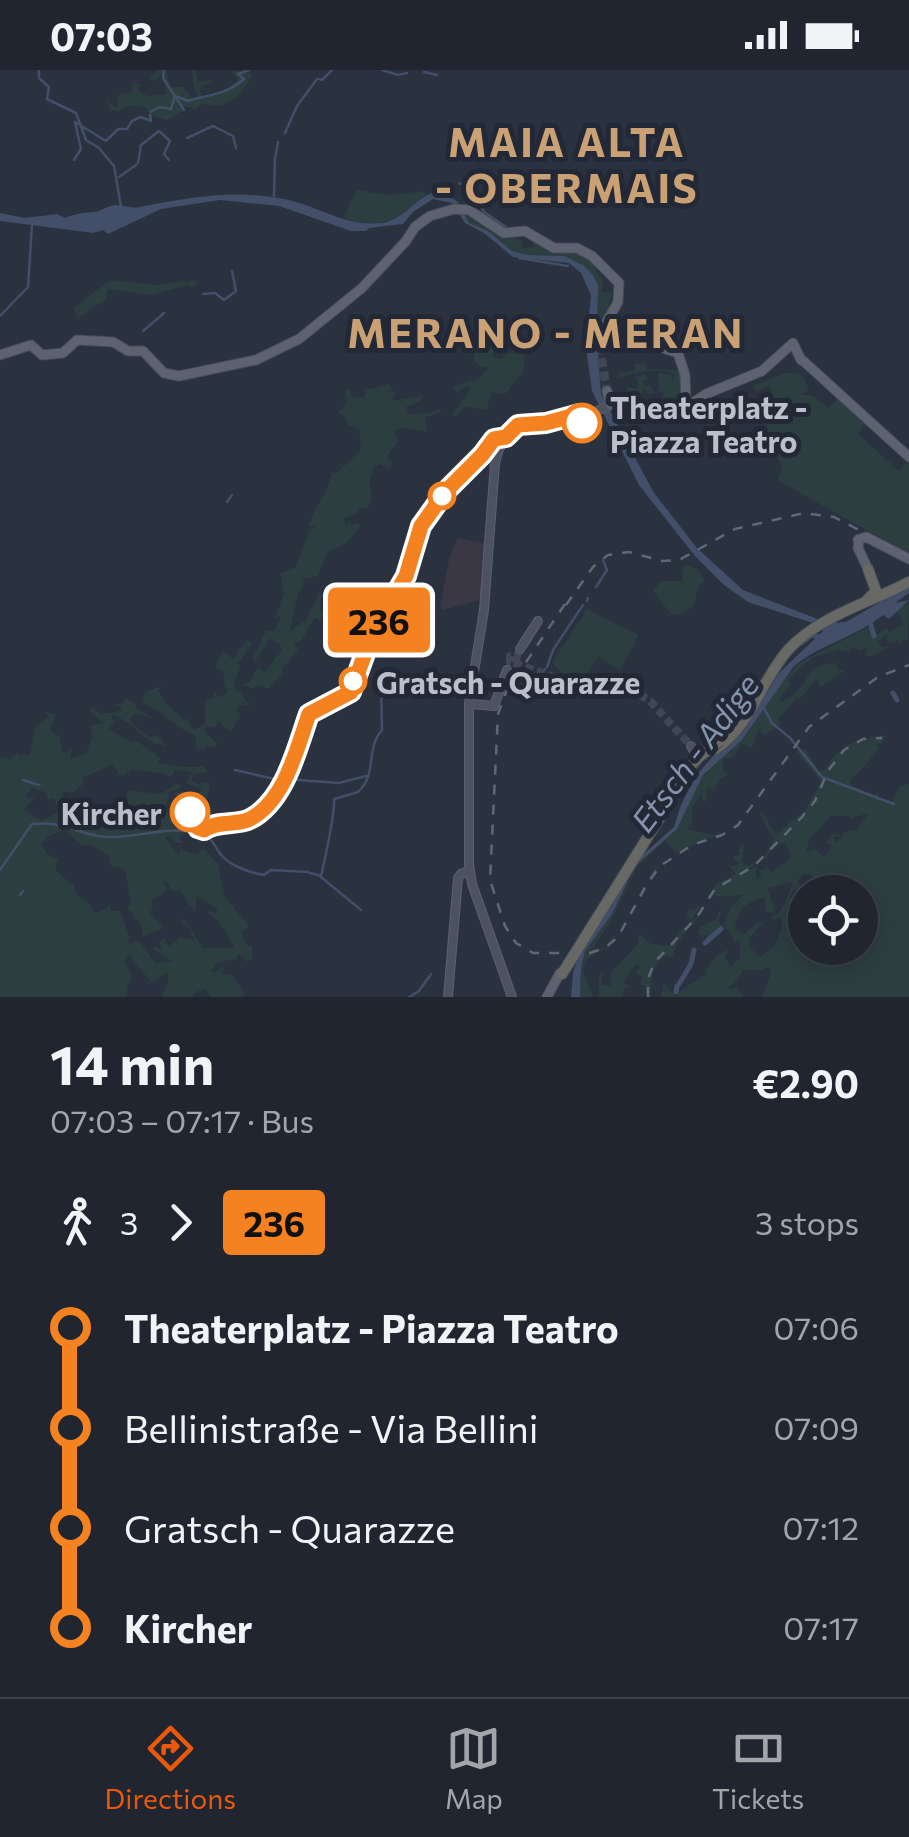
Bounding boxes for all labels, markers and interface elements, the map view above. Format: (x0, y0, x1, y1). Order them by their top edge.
text: 07:03 (50, 12, 153, 59)
district label: MAIA ALTA - OBERMAIS (435, 116, 699, 211)
district label: MERANO - MERAN (347, 307, 745, 356)
place label: Theaterplatz - Piazza Teatro (610, 388, 807, 459)
marker: Theaterplatz - Piazza Teatro (563, 404, 601, 442)
unlabelled marker (429, 483, 455, 509)
line badge: 236 (322, 588, 436, 652)
text: 236 (348, 599, 410, 642)
place label: Gratsch - Quarazze (376, 663, 640, 700)
water label: Etsch - Adige (622, 665, 767, 839)
marker: Gratsch - Quarazze (340, 668, 366, 694)
marker: Kircher (171, 793, 209, 831)
place label: Kircher (61, 794, 162, 831)
map controls (788, 875, 878, 965)
button: locate (788, 875, 878, 965)
text: 14 min (50, 1029, 214, 1096)
text: €2.90 (752, 1059, 859, 1106)
text: 07:03 – 07:17 · Bus (50, 1100, 314, 1140)
icon: walk (50, 1195, 105, 1250)
icon: forward (153, 1195, 208, 1250)
text: 236 (243, 1201, 305, 1244)
text: 3 (120, 1202, 138, 1242)
text: 3 stops (755, 1202, 859, 1242)
text: Theaterplatz - Piazza Teatro (124, 1304, 619, 1351)
text: 07:06 (773, 1307, 859, 1347)
text: Bellinistraße - Via Bellini (124, 1404, 539, 1451)
text: 07:09 (773, 1407, 859, 1447)
text: Gratsch - Quarazze (124, 1504, 455, 1551)
text: 07:12 (782, 1507, 859, 1547)
text: Kircher (124, 1604, 252, 1651)
text: 07:17 (783, 1607, 859, 1647)
tab: Directions (105, 1721, 236, 1815)
tab: Map (445, 1721, 503, 1815)
tab: Tickets (712, 1721, 804, 1815)

